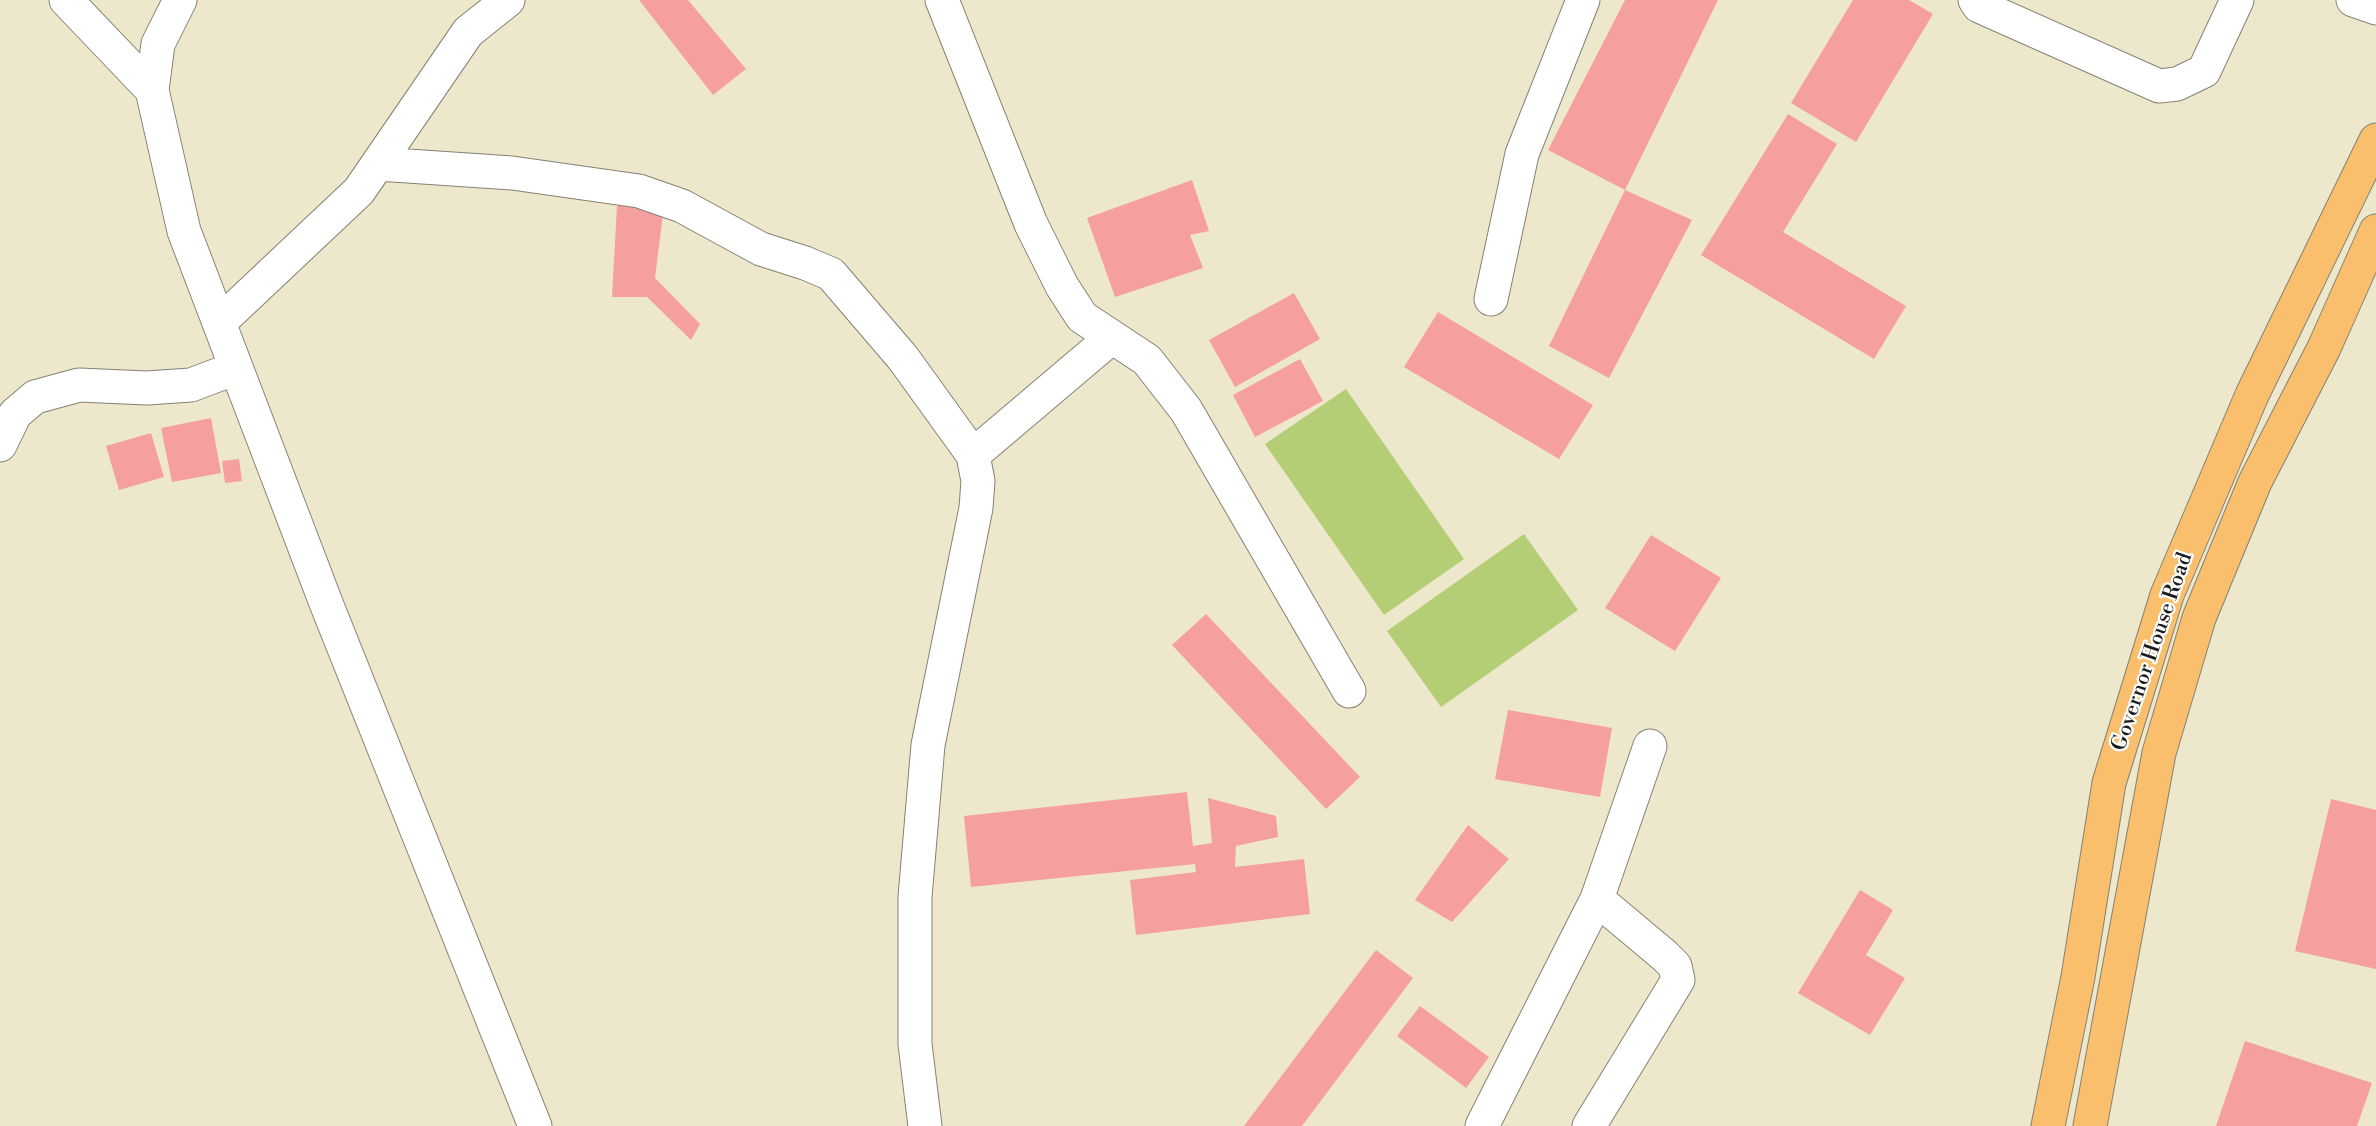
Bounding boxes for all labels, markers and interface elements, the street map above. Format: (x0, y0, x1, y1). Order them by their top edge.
street label: Governor House Road (2107, 550, 2199, 754)

